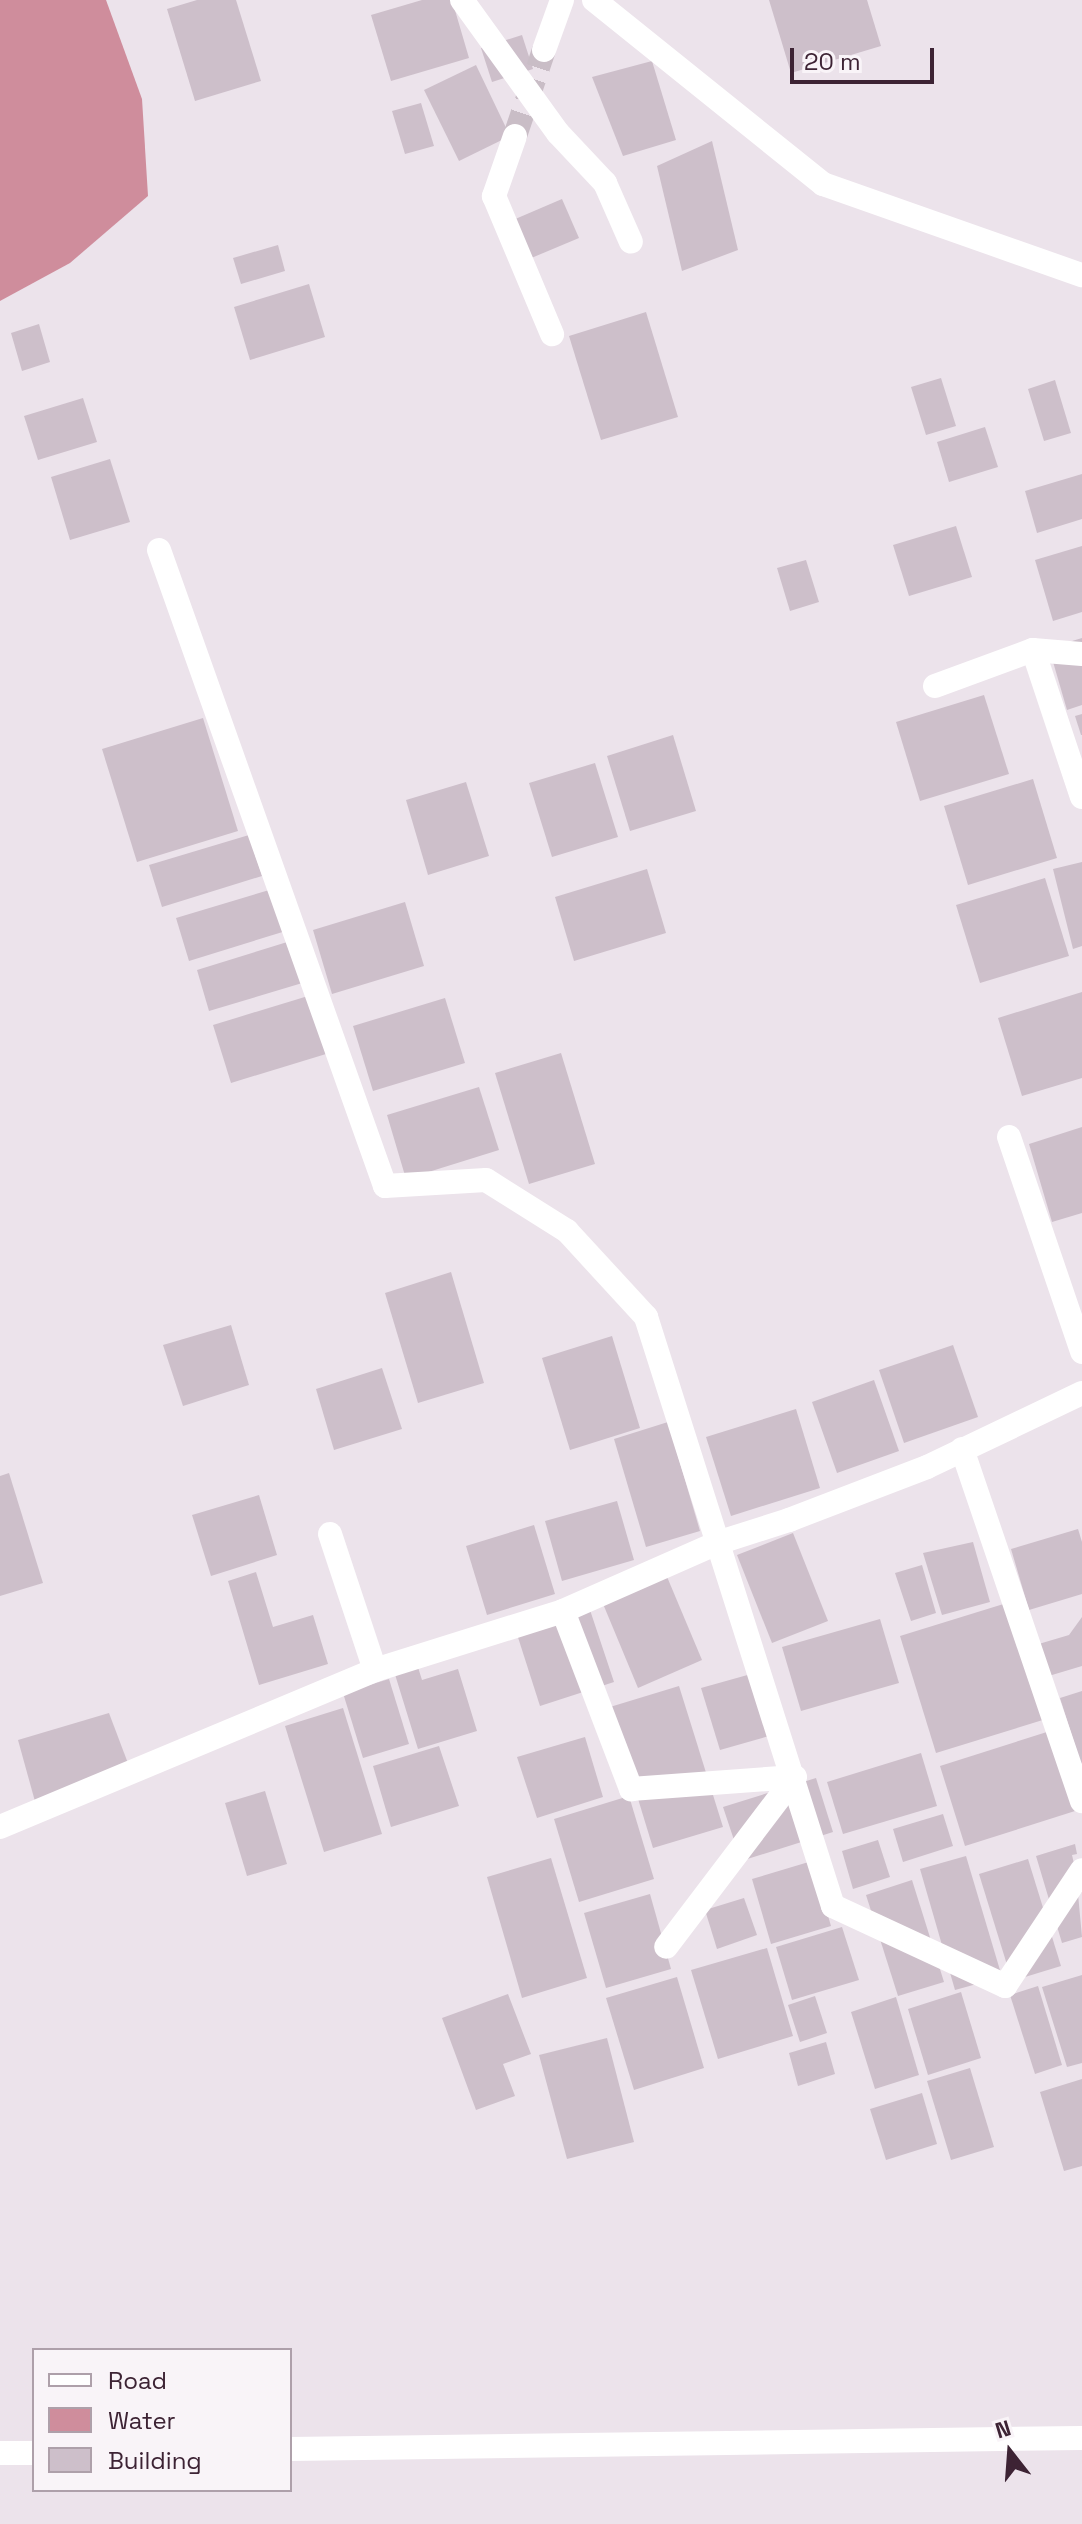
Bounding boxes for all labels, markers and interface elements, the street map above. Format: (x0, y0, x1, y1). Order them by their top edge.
scale bar (794, 32, 938, 82)
text: 20 m (804, 46, 861, 77)
legend (32, 2348, 292, 2492)
text: Road (108, 2365, 167, 2396)
text: Water (108, 2405, 176, 2436)
north arrow (970, 2412, 1050, 2492)
text: N (992, 2414, 1014, 2445)
text: Building (108, 2445, 202, 2476)

